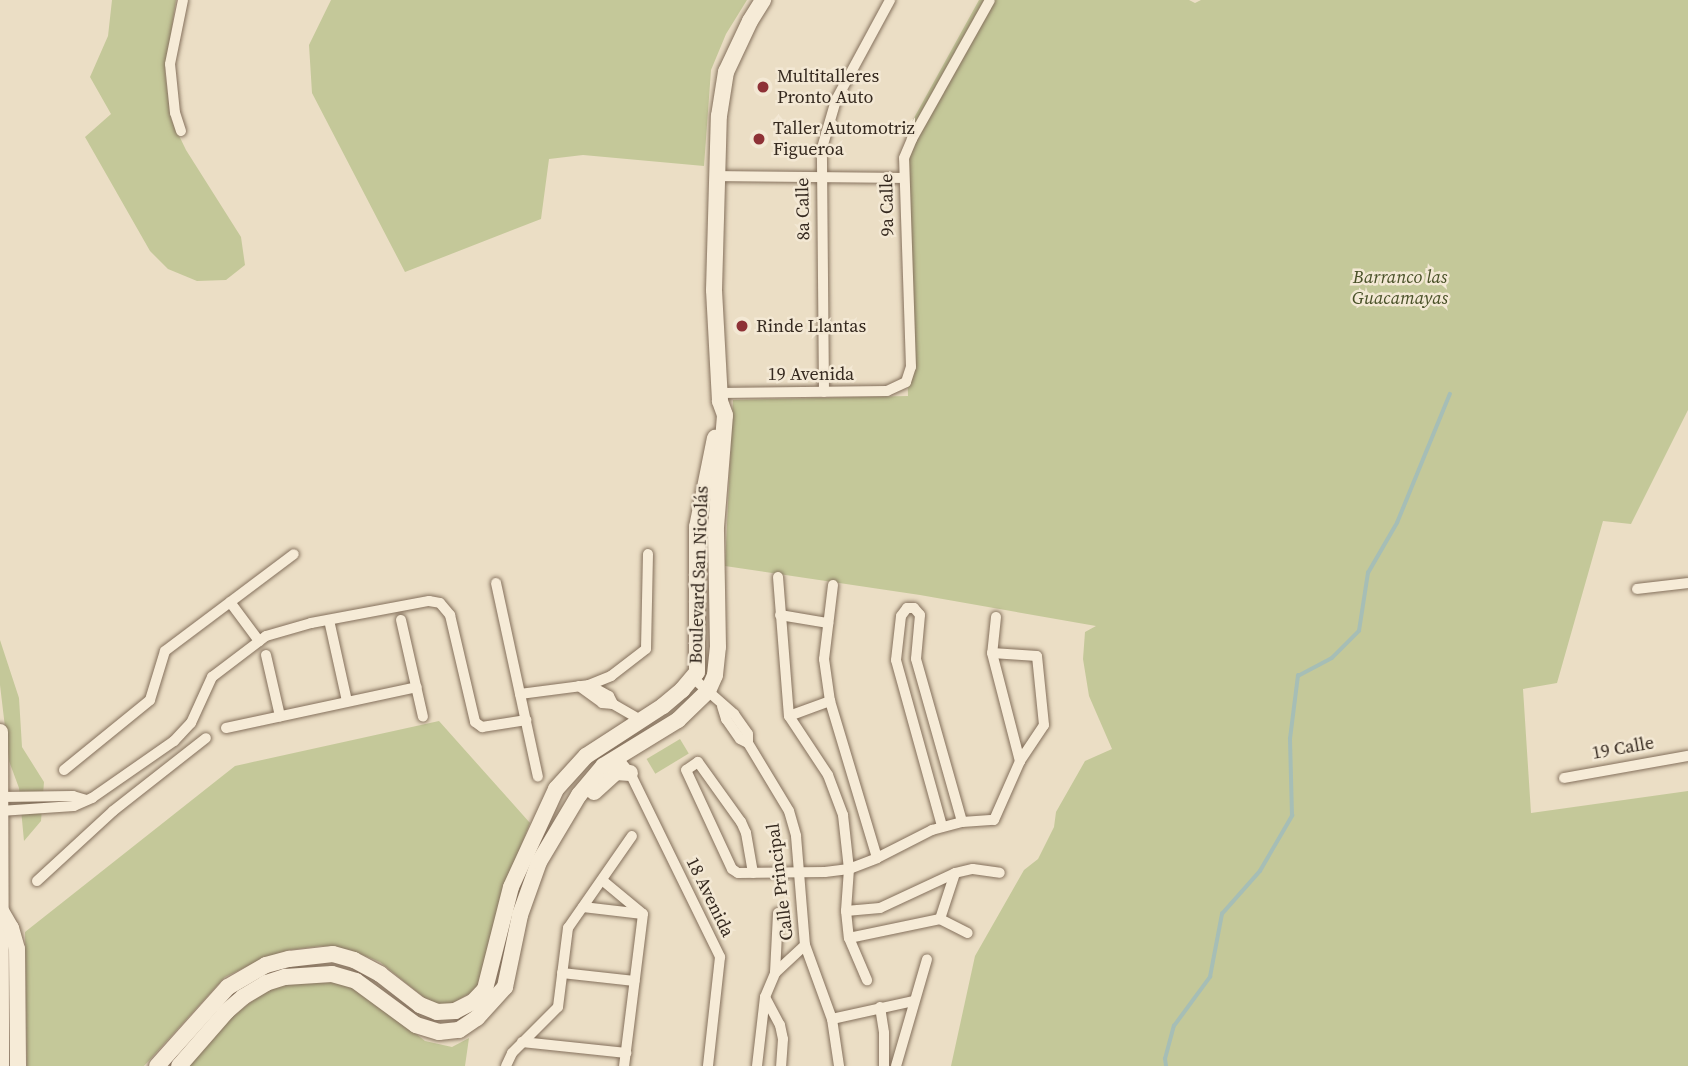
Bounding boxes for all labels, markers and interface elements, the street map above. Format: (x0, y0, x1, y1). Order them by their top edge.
place label: Multitalleres Pronto Auto (777, 66, 879, 108)
marker: Multitalleres Pronto Auto (755, 79, 771, 95)
place label: Taller Automotriz Figueroa (773, 118, 915, 160)
marker: Taller Automotriz Figueroa (751, 131, 767, 147)
street label: 9a Calle (876, 173, 898, 237)
street label: 8a Calle (792, 177, 814, 241)
park label: Barranco las Guacamayas (1352, 267, 1448, 310)
place label: Rinde Llantas (756, 315, 866, 337)
marker: Rinde Llantas (734, 318, 750, 334)
street label: 19 Avenida (768, 363, 854, 385)
street label: Boulevard San Nicolás (685, 486, 713, 664)
street label: 19 Calle (1590, 732, 1656, 764)
street label: Calle Principal (762, 822, 798, 942)
street label: 18 Avenida (681, 853, 739, 941)

